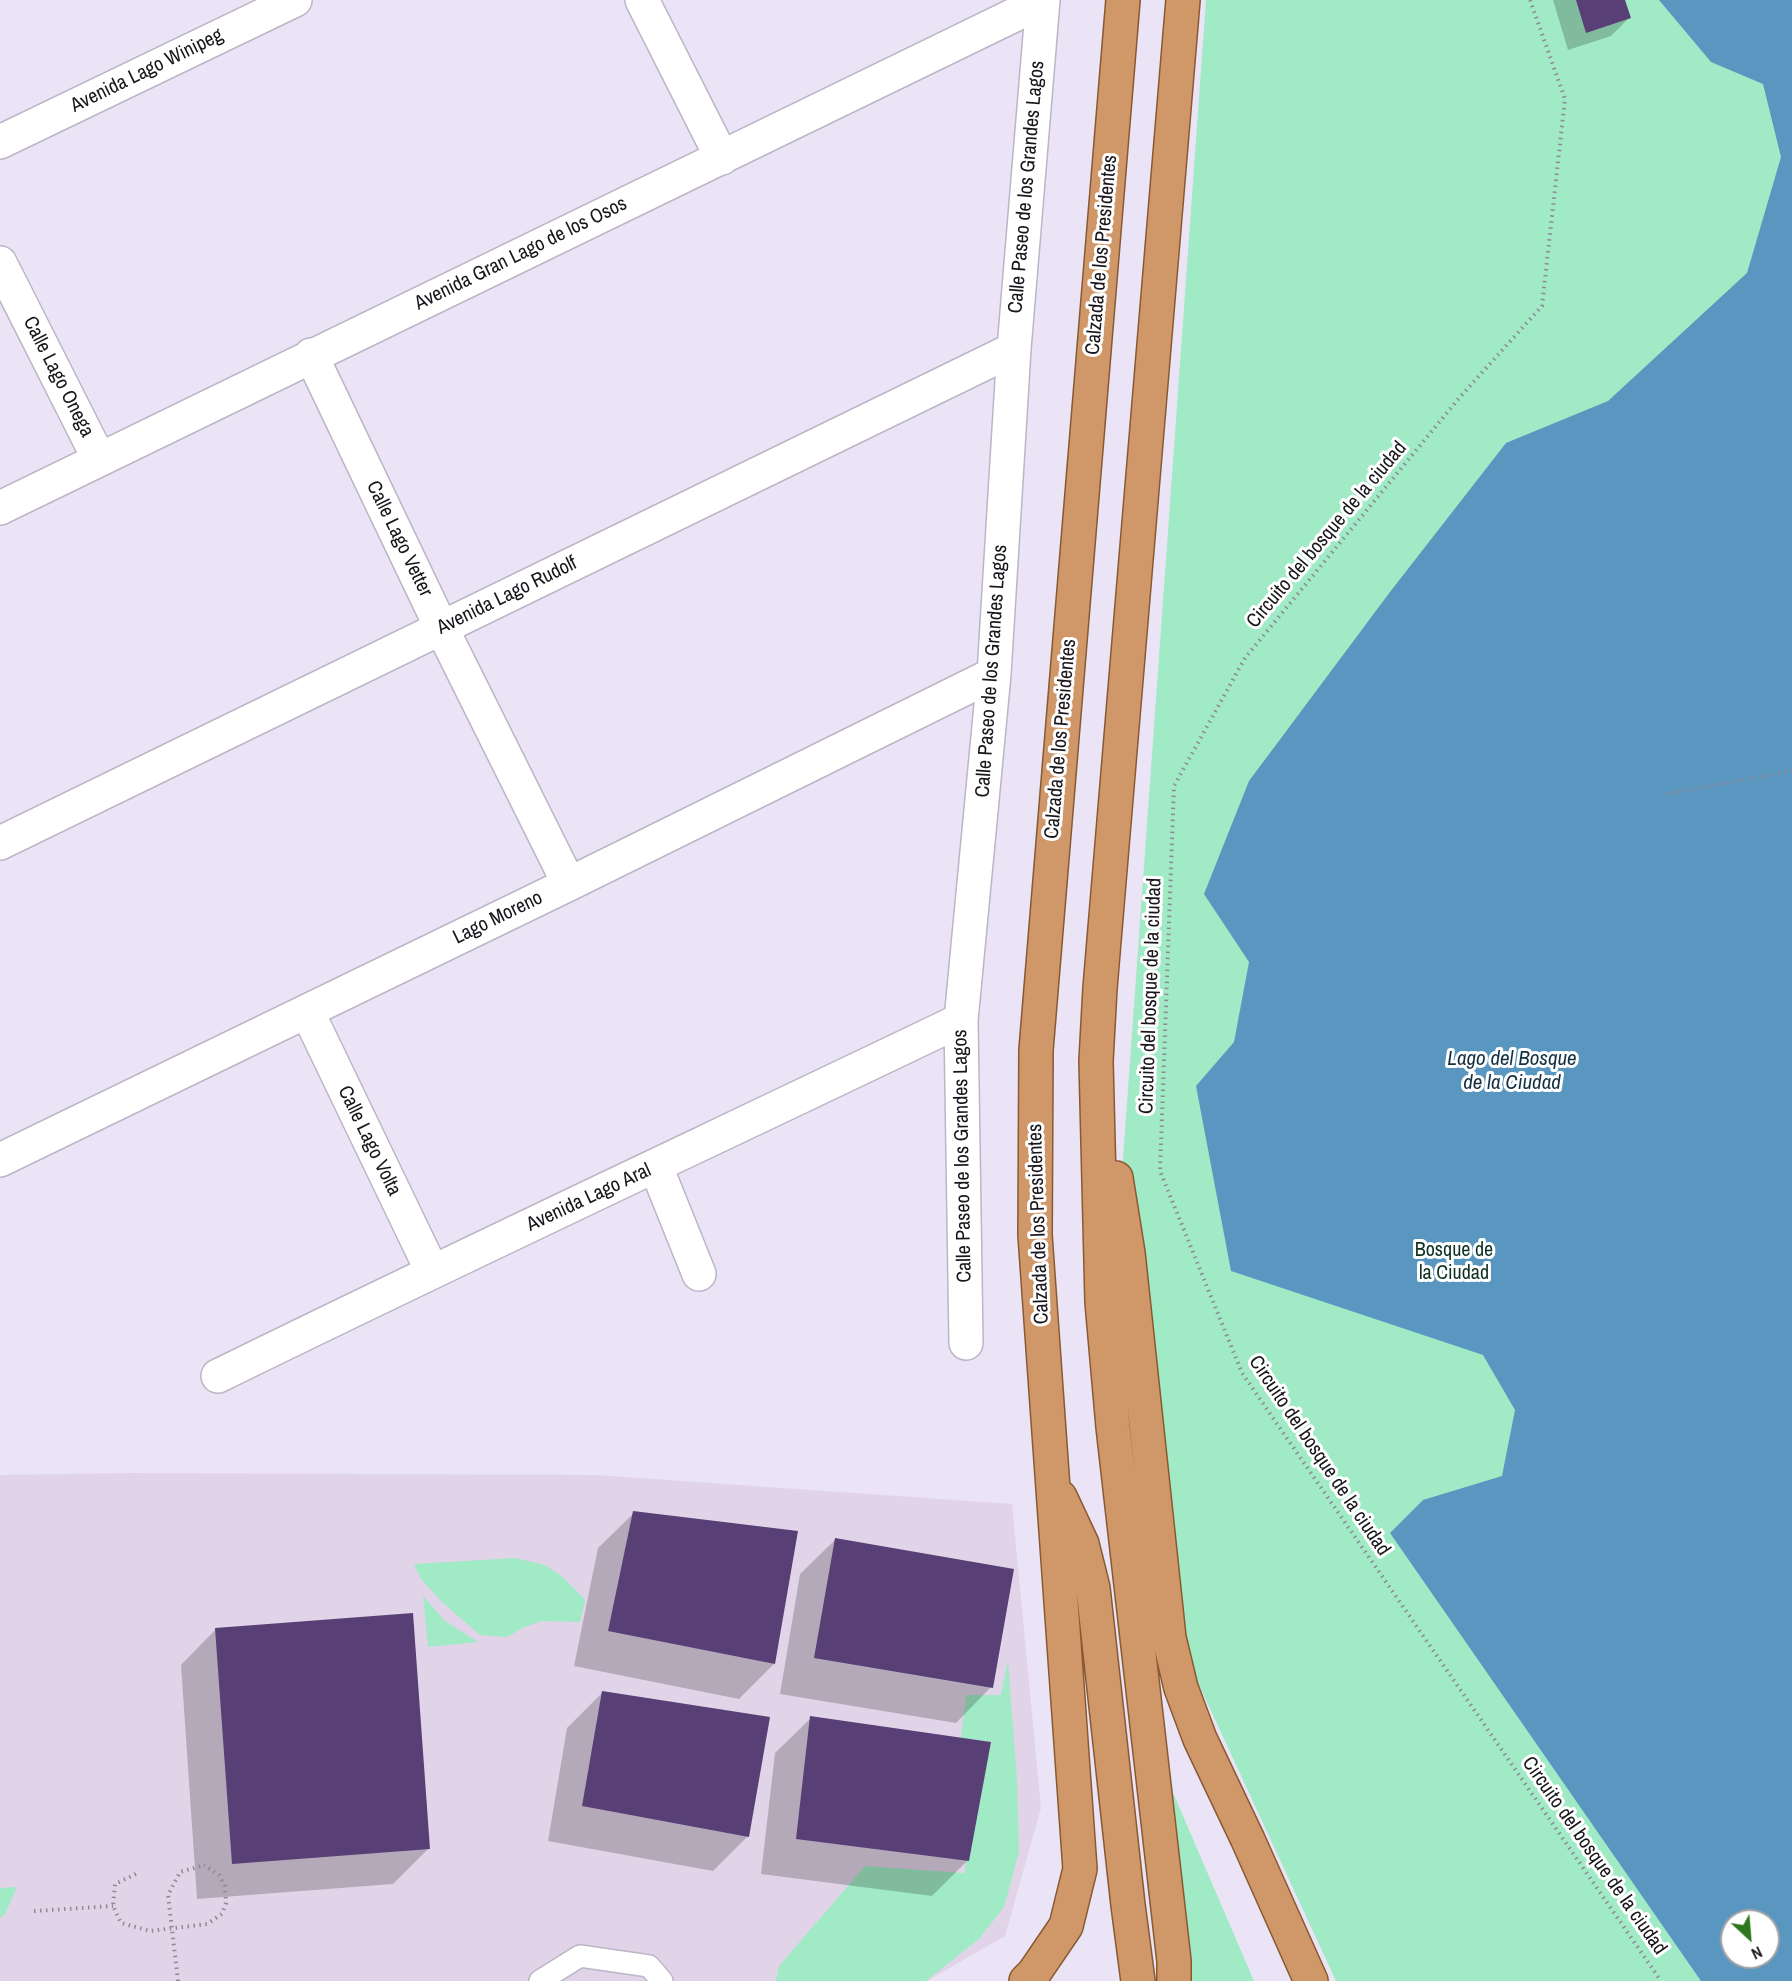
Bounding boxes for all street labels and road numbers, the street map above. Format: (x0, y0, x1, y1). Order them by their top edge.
street label: Avenida Lago Winipeg (67, 24, 227, 118)
street label: Calle Paseo de los Grandes Lagos (1004, 60, 1050, 314)
street label: Calzada de los Presidentes (1081, 154, 1123, 356)
street label: Avenida Gran Lago de los Osos (411, 192, 631, 316)
street label: Calle Lago Onega (17, 313, 99, 441)
street label: Circuito del bosque de la ciudad (1242, 437, 1412, 633)
street label: Calle Lago Vetter (361, 477, 437, 601)
street label: Calle Paseo de los Grandes Lagos (971, 544, 1013, 798)
street label: Avenida Lago Rudolf (433, 552, 581, 640)
street label: Calzada de los Presidentes (1040, 638, 1082, 840)
street label: Circuito del bosque de la ciudad (1135, 878, 1167, 1114)
street label: Lago Moreno (449, 886, 547, 950)
street label: Calle Paseo de los Grandes Lagos (949, 1029, 977, 1283)
street label: Calle Lago Volta (332, 1082, 406, 1200)
street label: Calzada de los Presidentes (1024, 1123, 1054, 1325)
street label: Avenida Lago Aral (523, 1159, 655, 1237)
street label: Circuito del bosque de la ciudad (1243, 1351, 1395, 1561)
street label: Circuito del bosque de la ciudad (1516, 1752, 1672, 1960)

